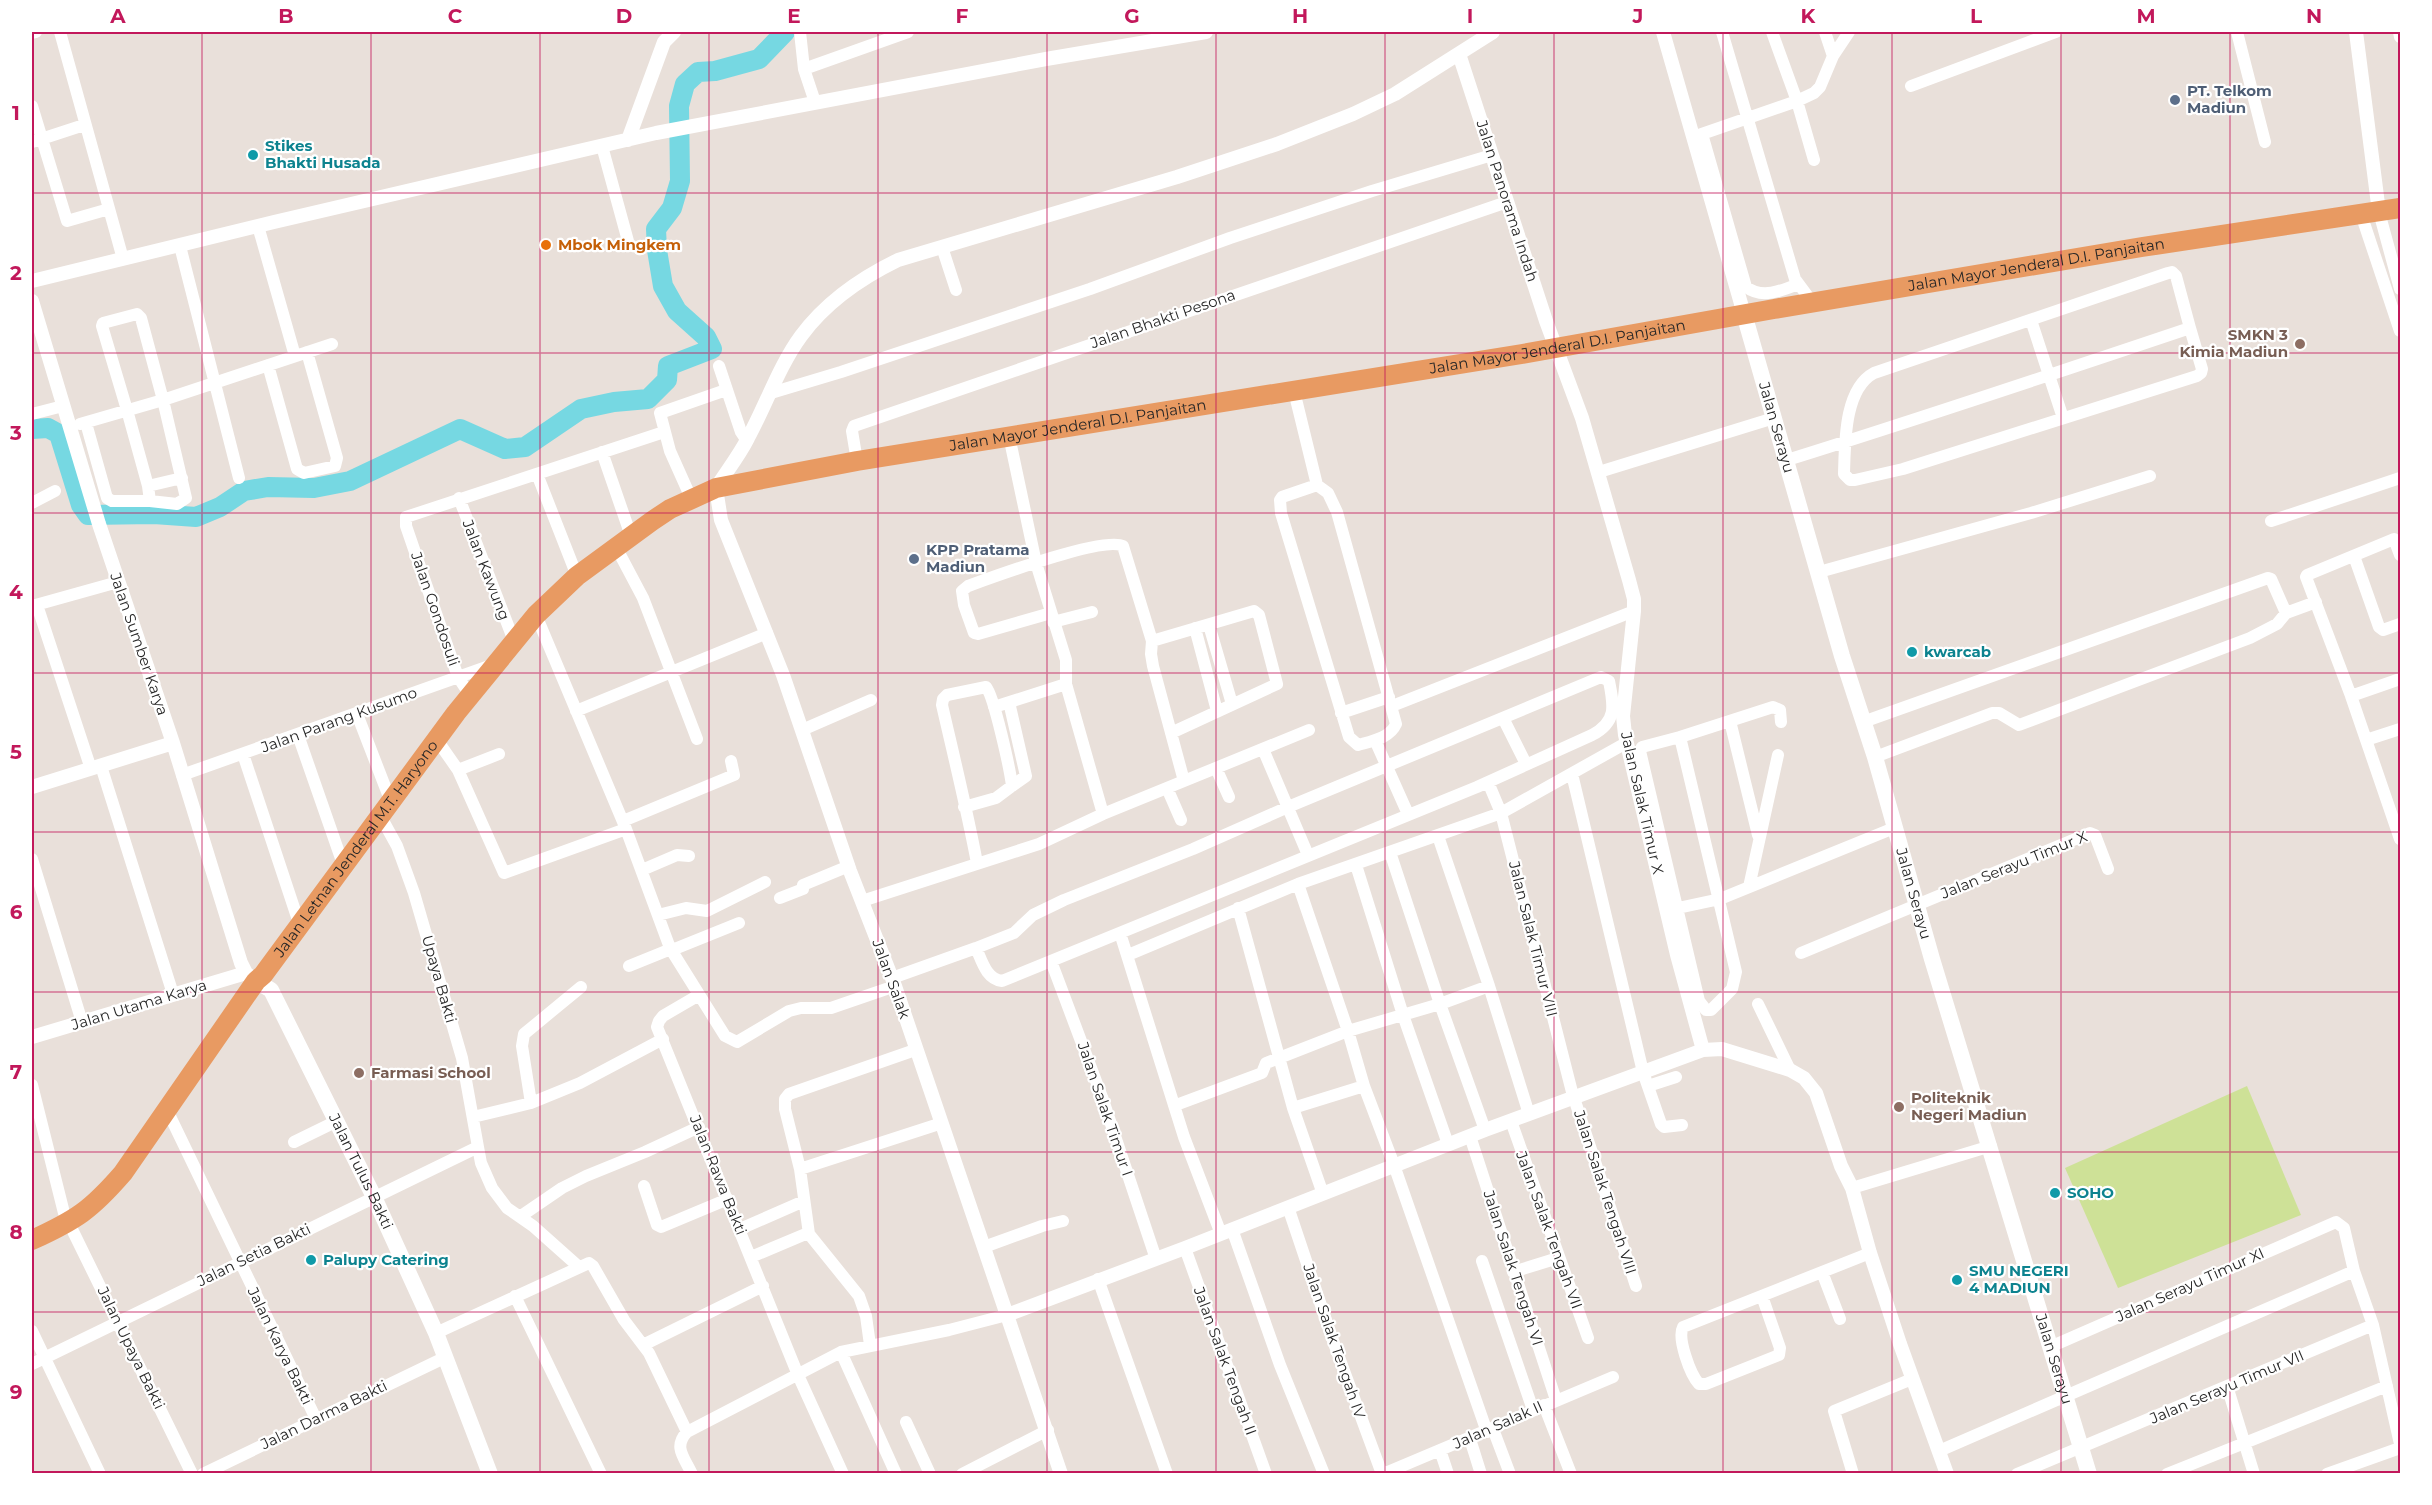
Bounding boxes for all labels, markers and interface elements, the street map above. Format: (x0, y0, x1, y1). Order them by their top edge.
text: A (109, 4, 126, 28)
text: B (278, 4, 294, 28)
text: C (448, 4, 463, 28)
text: D (616, 4, 632, 28)
text: E (787, 4, 801, 28)
text: F (956, 4, 969, 28)
text: G (1124, 4, 1140, 28)
text: H (1292, 4, 1308, 28)
text: I (1467, 4, 1473, 28)
text: J (1632, 4, 1643, 28)
text: K (1801, 4, 1817, 28)
text: L (1970, 4, 1982, 28)
text: M (2136, 4, 2156, 28)
text: N (2306, 4, 2322, 28)
place label: PT. Telkom Madiun (2187, 81, 2272, 117)
marker: PT. Telkom Madiun (2168, 93, 2182, 107)
text: 1 (12, 101, 20, 125)
street label: Jalan Panorama Indah (1472, 117, 1543, 284)
place label: Stikes Bhakti Husada (265, 136, 381, 172)
marker: Stikes Bhakti Husada (246, 148, 260, 162)
street label: Jalan Mayor Jenderal D.I. Panjaitan (1906, 234, 2166, 295)
place label: Mbok Mingkem (558, 235, 681, 254)
marker: Mbok Mingkem (539, 238, 553, 252)
text: 2 (10, 261, 22, 285)
street label: Jalan Bhakti Pesona (1087, 285, 1238, 353)
street label: Jalan Mayor Jenderal D.I. Panjaitan (1427, 315, 1687, 378)
place label: SMKN 3 Kimia Madiun (2179, 325, 2288, 361)
marker: SMKN 3 Kimia Madiun (2293, 337, 2307, 351)
street label: Jalan Serayu (1755, 379, 1799, 475)
street label: Jalan Mayor Jenderal D.I. Panjaitan (947, 395, 1208, 455)
text: 3 (9, 421, 22, 445)
street label: Jalan Kawung (458, 516, 514, 623)
place label: KPP Pratama Madiun (926, 540, 1030, 576)
street label: Jalan Gondosuli (407, 548, 464, 668)
marker: KPP Pratama Madiun (907, 552, 921, 566)
street label: Jalan Sumber Karya (106, 569, 173, 718)
text: 4 (9, 580, 23, 604)
place label: kwarcab (1924, 642, 1991, 661)
marker: kwarcab (1905, 645, 1919, 659)
street label: Jalan Parang Kusumo (257, 682, 419, 757)
street label: Jalan Salak Timur X (1617, 729, 1668, 876)
street label: Jalan Letnan Jenderal M.T. Haryono (269, 736, 442, 961)
text: 5 (10, 740, 22, 764)
street label: Jalan Serayu Timur X (1937, 826, 2090, 903)
street label: Jalan Serayu (1892, 845, 1936, 941)
street label: Jalan Salak Timur VIII (1505, 858, 1562, 1019)
text: 6 (10, 900, 23, 924)
street label: Upaya Bakti (418, 933, 461, 1025)
street label: Jalan Salak (868, 936, 915, 1021)
street label: Jalan Utama Karya (68, 975, 209, 1034)
street label: Jalan Salak Timur I (1073, 1038, 1137, 1178)
text: 7 (10, 1060, 22, 1084)
place label: Farmasi School (371, 1063, 491, 1082)
marker: Farmasi School (352, 1066, 366, 1080)
place label: Politeknik Negeri Madiun (1911, 1088, 2027, 1124)
marker: Politeknik Negeri Madiun (1892, 1100, 1906, 1114)
street label: Jalan Salak Tengah VIII (1570, 1107, 1641, 1276)
street label: Jalan Tulus Bakti (325, 1109, 397, 1232)
street label: Jalan Rawa Bakti (685, 1111, 751, 1238)
street label: Jalan Salak Tengah VII (1512, 1149, 1586, 1311)
place label: SOHO (2067, 1183, 2114, 1202)
marker: SOHO (2048, 1186, 2062, 1200)
street label: Jalan Salak Tengah VI (1479, 1188, 1547, 1348)
street label: Jalan Setia Bakti (193, 1219, 314, 1291)
text: 8 (9, 1220, 23, 1244)
street label: Jalan Serayu Timur XI (2112, 1243, 2267, 1326)
place label: Palupy Catering (323, 1250, 449, 1269)
marker: Palupy Catering (304, 1253, 318, 1267)
street label: Jalan Salak Tengah IV (1299, 1260, 1370, 1421)
place label: SMU NEGERI 4 MADIUN (1969, 1261, 2069, 1297)
marker: SMU NEGERI 4 MADIUN (1950, 1273, 1964, 1287)
street label: Jalan Upaya Bakti (93, 1283, 169, 1412)
street label: Jalan Karya Bakti (243, 1283, 317, 1408)
street label: Jalan Salak Tengah II (1189, 1283, 1261, 1438)
street label: Jalan Serayu (2031, 1310, 2077, 1406)
street label: Jalan Serayu Timur VII (2146, 1345, 2307, 1428)
street label: Jalan Darma Bakti (257, 1376, 390, 1454)
text: 9 (10, 1380, 22, 1404)
street label: Jalan Salak II (1449, 1396, 1546, 1453)

